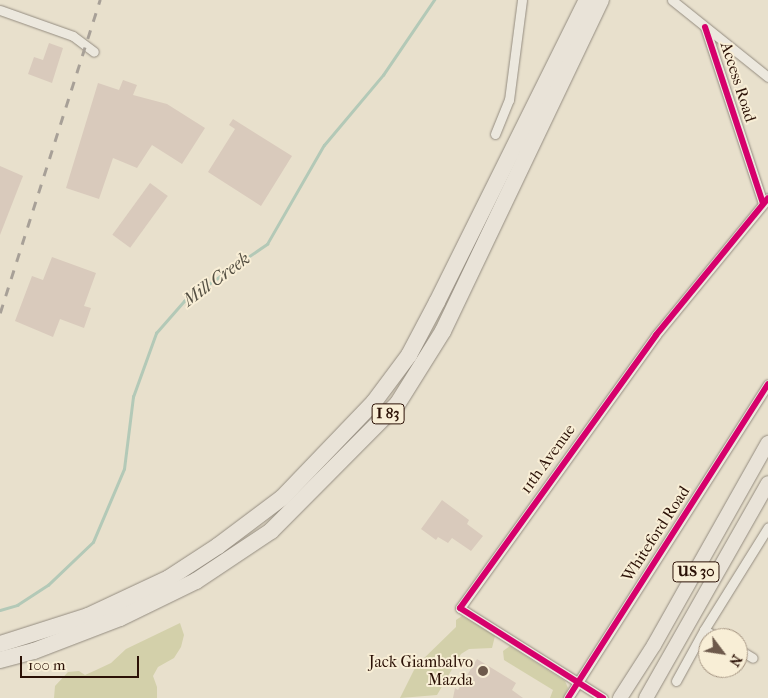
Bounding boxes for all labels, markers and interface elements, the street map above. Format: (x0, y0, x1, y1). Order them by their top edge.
street label: Access Road (716, 39, 760, 125)
water label: Mill Creek (179, 248, 255, 312)
road number: I 83 (370, 402, 406, 426)
street label: 11th Avenue (516, 421, 580, 497)
street label: Whiteford Road (618, 483, 694, 585)
road number: US 30 (672, 560, 720, 584)
north arrow (698, 628, 748, 678)
scale bar (22, 646, 141, 678)
place label: Jack Giambalvo Mazda (369, 652, 473, 690)
text: N (725, 652, 745, 669)
text: 100 m (28, 656, 66, 674)
marker: Jack Giambalvo Mazda (477, 665, 489, 677)

